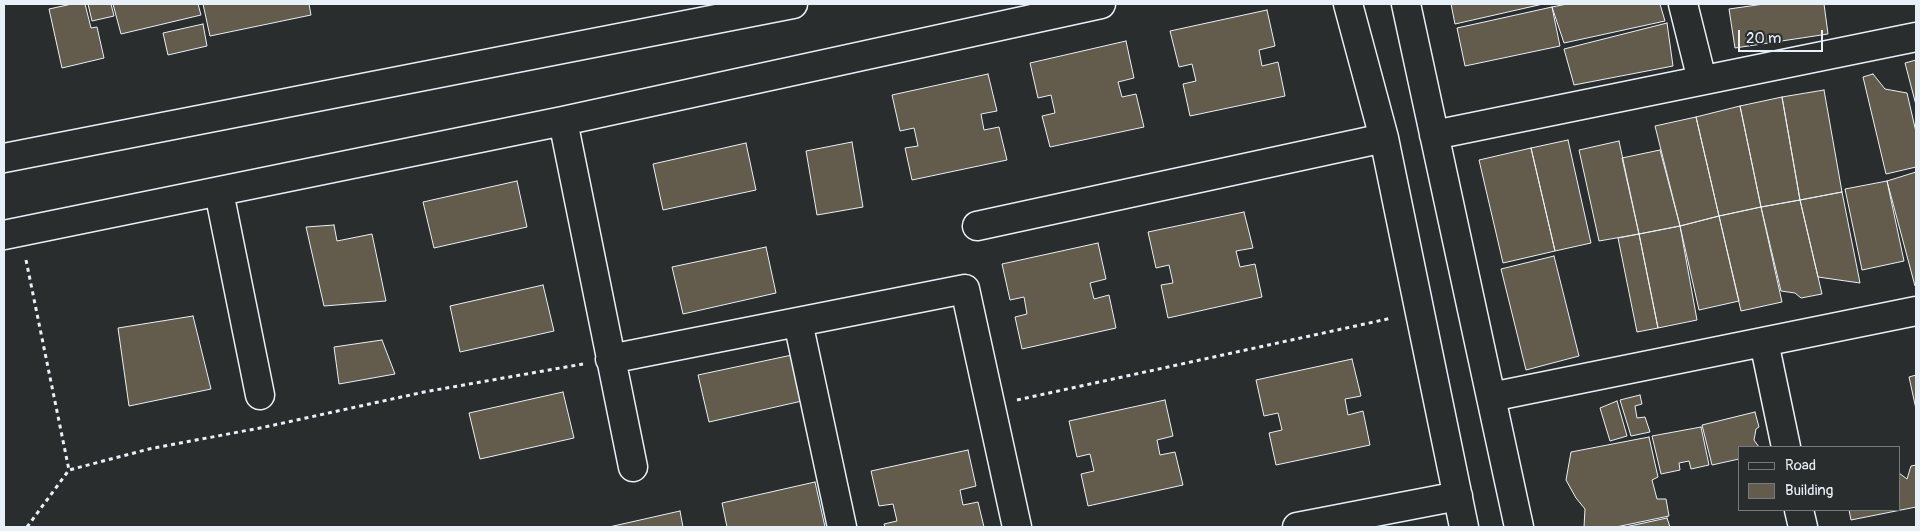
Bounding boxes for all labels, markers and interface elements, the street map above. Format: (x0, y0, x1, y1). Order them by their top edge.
scale bar (1740, 20, 1825, 52)
text: 20 m (1746, 29, 1781, 48)
legend (1738, 446, 1900, 511)
text: Road (1785, 456, 1816, 475)
text: Building (1785, 481, 1833, 500)

